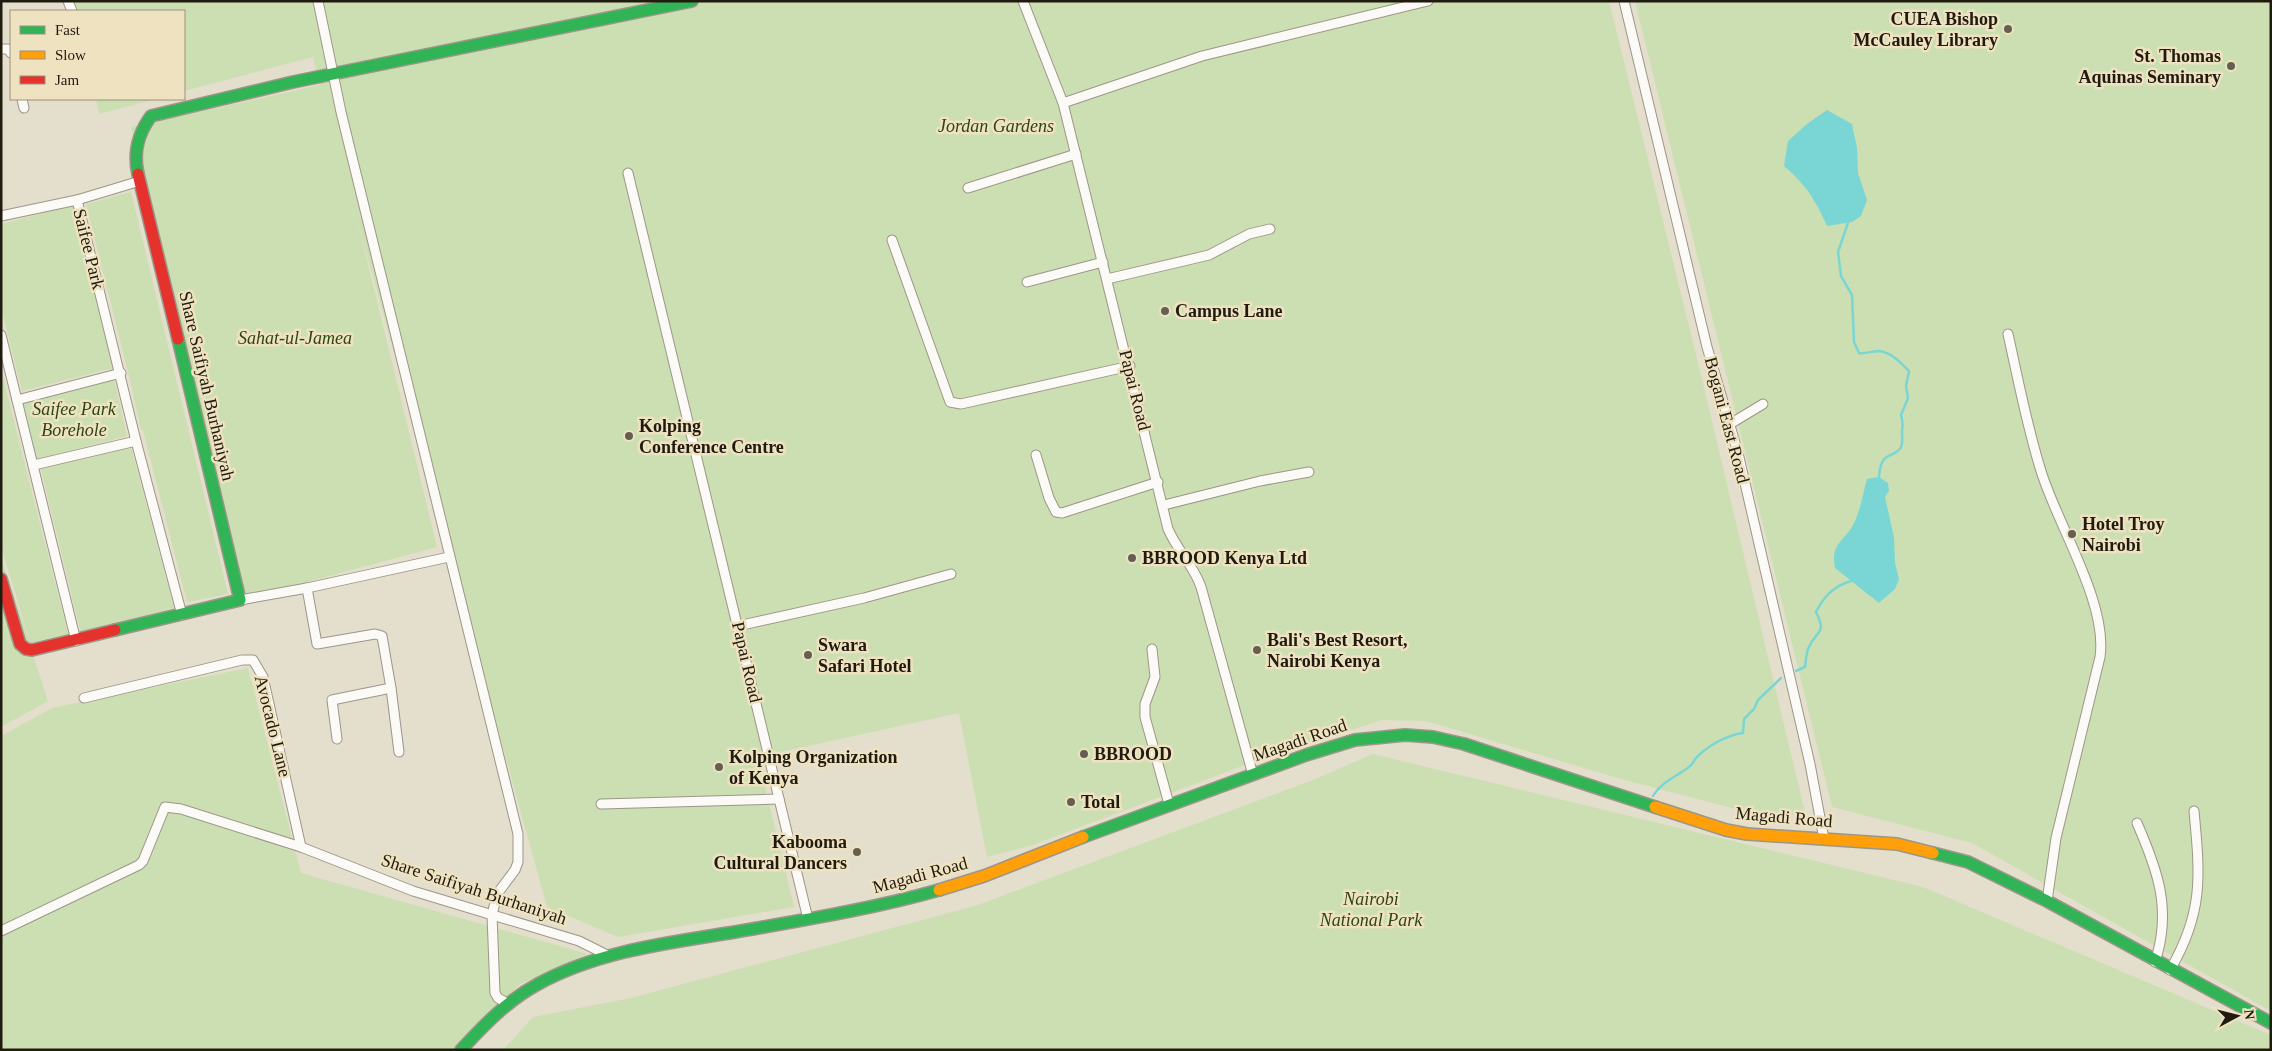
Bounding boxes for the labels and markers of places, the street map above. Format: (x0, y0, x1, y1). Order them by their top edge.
place label: CUEA Bishop McCauley Library (1854, 9, 1998, 50)
marker: CUEA Bishop McCauley Library (2002, 23, 2014, 35)
place label: St. Thomas Aquinas Seminary (2078, 46, 2221, 87)
marker: St. Thomas Aquinas Seminary (2225, 60, 2237, 72)
place label: Campus Lane (1175, 301, 1283, 321)
marker: Campus Lane (1159, 305, 1171, 317)
place label: Kolping Conference Centre (639, 416, 784, 457)
marker: Kolping Conference Centre (623, 430, 635, 442)
place label: Hotel Troy Nairobi (2082, 514, 2165, 555)
marker: Hotel Troy Nairobi (2066, 528, 2078, 540)
place label: BBROOD Kenya Ltd (1142, 548, 1307, 568)
marker: BBROOD Kenya Ltd (1126, 552, 1138, 564)
place label: Bali's Best Resort, Nairobi Kenya (1267, 630, 1407, 671)
place label: Swara Safari Hotel (818, 635, 911, 676)
marker: Bali's Best Resort, Nairobi Kenya (1251, 644, 1263, 656)
marker: Swara Safari Hotel (802, 649, 814, 661)
place label: BBROOD (1094, 744, 1172, 764)
place label: Kolping Organization of Kenya (729, 747, 898, 788)
marker: BBROOD (1078, 748, 1090, 760)
marker: Kolping Organization of Kenya (713, 761, 725, 773)
place label: Total (1081, 792, 1120, 812)
marker: Total (1065, 796, 1077, 808)
place label: Kabooma Cultural Dancers (714, 832, 847, 873)
marker: Kabooma Cultural Dancers (851, 846, 863, 858)

